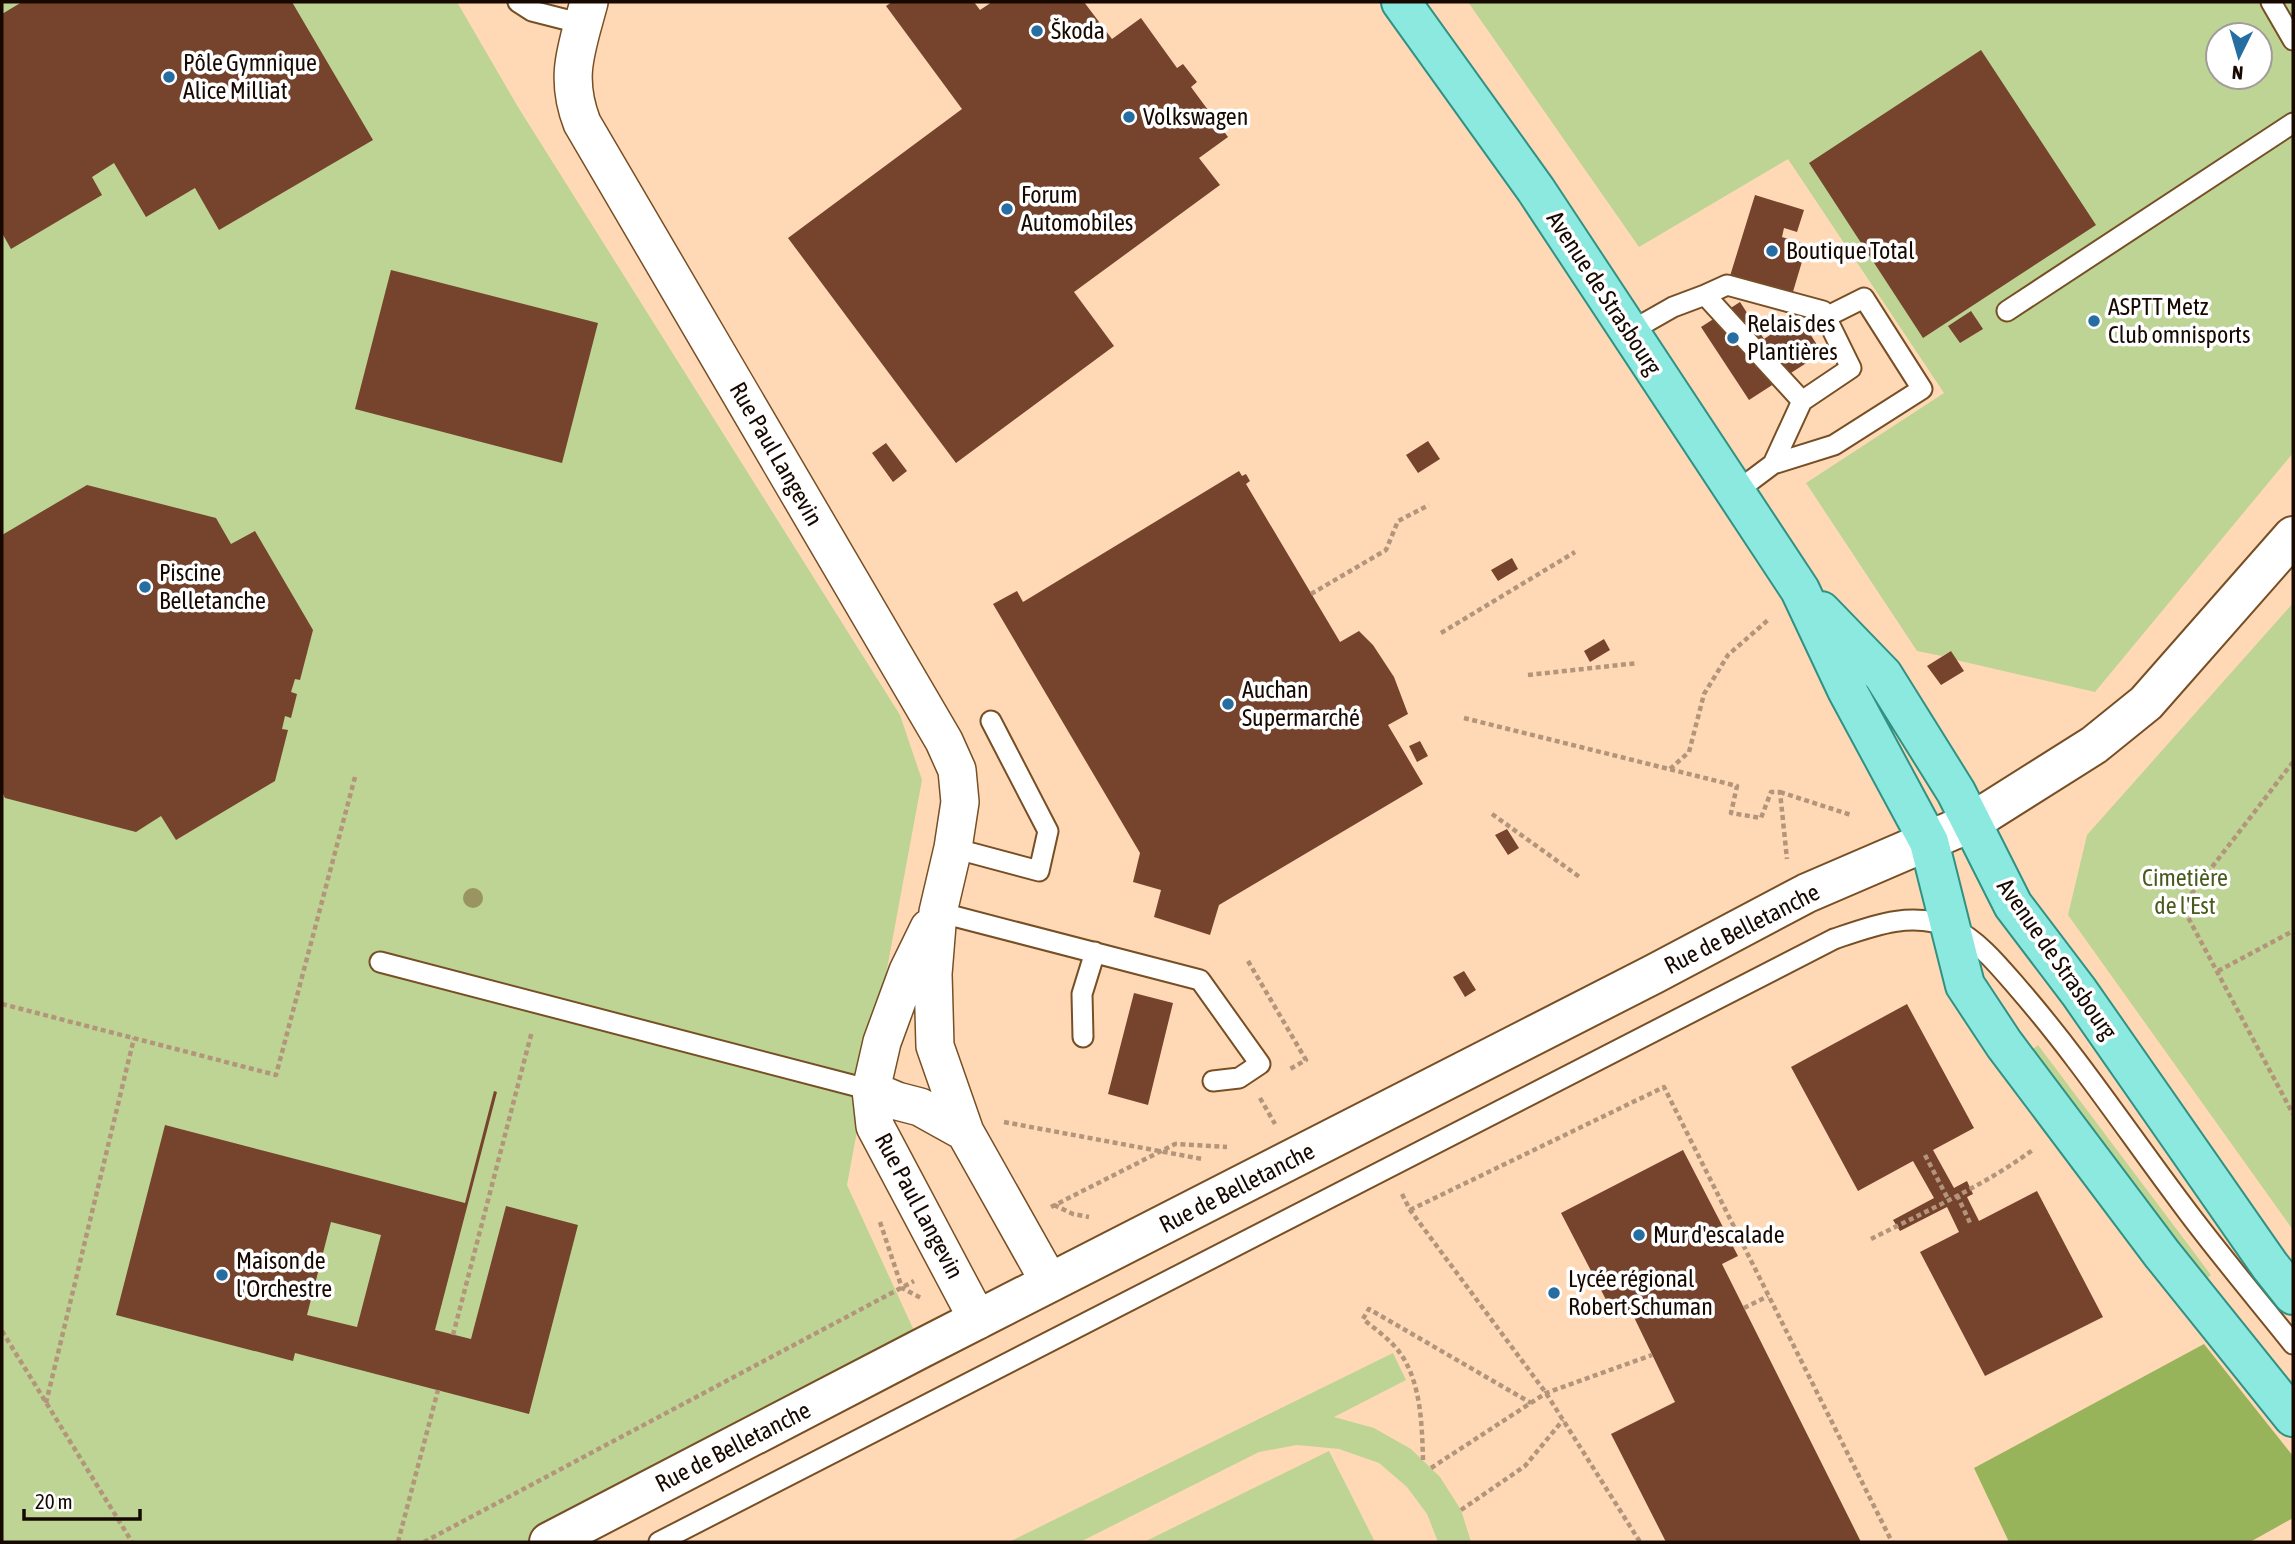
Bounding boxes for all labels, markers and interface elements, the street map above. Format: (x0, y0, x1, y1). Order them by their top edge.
place label: Škoda (1051, 17, 1105, 44)
north arrow (2204, 21, 2274, 91)
marker: Škoda (1029, 23, 1045, 39)
place label: Pôle Gymnique Alice Milliat (183, 49, 317, 104)
text: N (2231, 61, 2244, 84)
marker: Pôle Gymnique Alice Milliat (161, 69, 177, 85)
place label: Volkswagen (1143, 103, 1248, 130)
marker: Volkswagen (1121, 109, 1137, 125)
place label: Forum Automobiles (1021, 181, 1133, 236)
marker: Forum Automobiles (999, 201, 1015, 217)
street label: Avenue de Strasbourg (1542, 206, 1668, 380)
place label: Boutique Total (1786, 237, 1915, 264)
marker: Boutique Total (1764, 243, 1780, 259)
place label: ASPTT Metz Club omnisports (2108, 293, 2251, 348)
place label: Relais des Plantières (1747, 310, 1838, 365)
marker: ASPTT Metz Club omnisports (2086, 313, 2102, 329)
marker: Relais des Plantières (1725, 330, 1741, 346)
street label: Rue Paul Langevin (724, 377, 828, 530)
place label: Piscine Belletanche (159, 559, 266, 614)
marker: Piscine Belletanche (137, 579, 153, 595)
place label: Auchan Supermarché (1242, 676, 1360, 731)
marker: Auchan Supermarché (1220, 696, 1236, 712)
park label: Cimetière de l'Est (2142, 864, 2228, 919)
street label: Avenue de Strasbourg (1992, 873, 2123, 1045)
street label: Rue de Belletanche (1660, 878, 1824, 979)
street label: Rue Paul Langevin (870, 1128, 969, 1283)
street label: Rue de Belletanche (1155, 1137, 1319, 1238)
place label: Mur d'escalade (1653, 1221, 1785, 1248)
marker: Mur d'escalade (1631, 1227, 1647, 1243)
place label: Maison de l'Orchestre (236, 1247, 332, 1302)
place label: Lycée régional Robert Schuman (1568, 1265, 1713, 1320)
marker: Maison de l'Orchestre (214, 1267, 230, 1283)
marker: Lycée régional Robert Schuman (1546, 1285, 1562, 1301)
street label: Rue de Belletanche (651, 1396, 815, 1497)
scale bar (24, 1478, 140, 1522)
text: 20 m (35, 1489, 73, 1513)

